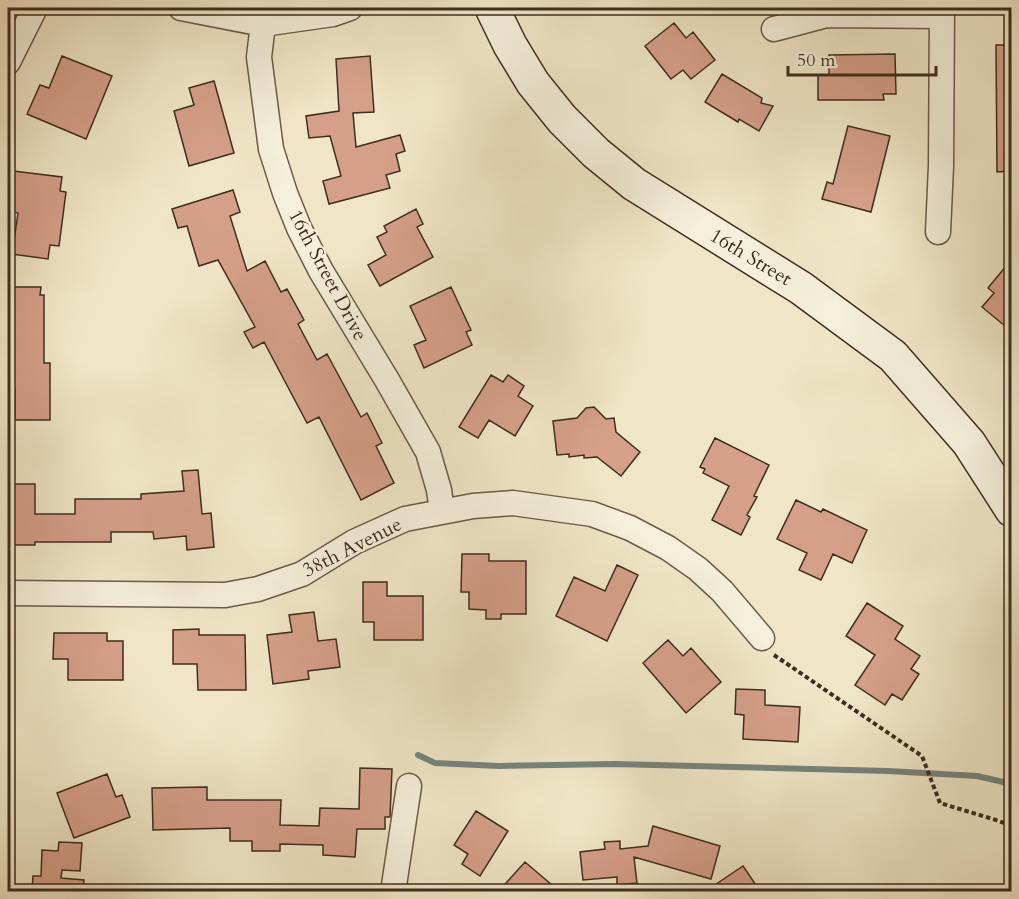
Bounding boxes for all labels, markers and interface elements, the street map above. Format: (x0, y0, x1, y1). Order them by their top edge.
scale bar (788, 39, 936, 77)
text: 50 m (797, 48, 836, 73)
street label: 16th Street Drive (282, 205, 374, 345)
street label: 16th Street (705, 222, 798, 292)
street label: 38th Avenue (298, 510, 406, 584)

